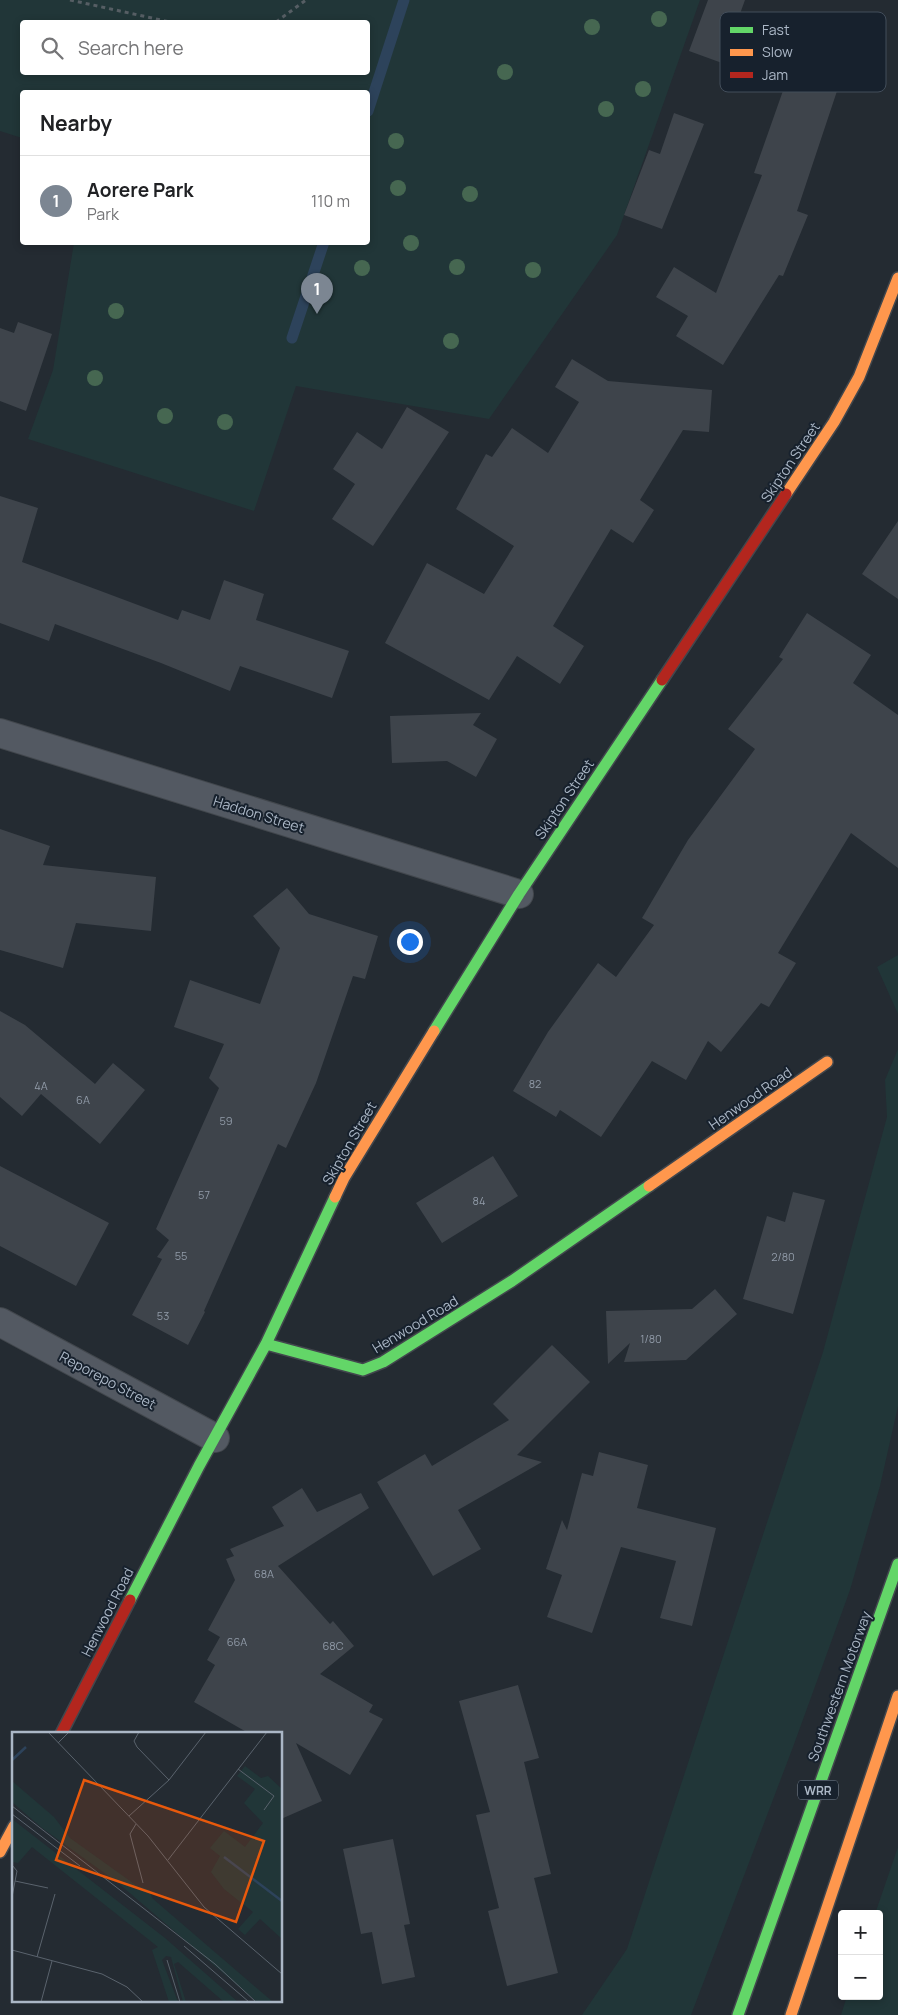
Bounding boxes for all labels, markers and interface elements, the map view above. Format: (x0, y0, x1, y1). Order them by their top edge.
legend (720, 12, 886, 92)
search box (20, 20, 370, 75)
text: Fast (762, 20, 790, 39)
icon: search (38, 34, 66, 62)
text: Search here (78, 35, 184, 61)
text: Slow (762, 42, 793, 61)
text: Jam (762, 65, 788, 84)
text: Nearby (40, 109, 112, 137)
text: Aorere Park (87, 177, 194, 203)
text: 1 (52, 190, 60, 212)
text: 110 m (311, 190, 350, 212)
text: Park (87, 203, 119, 225)
pin: 1 (301, 273, 333, 314)
street label: Skipton Street (756, 418, 824, 506)
street label: Skipton Street (530, 755, 598, 843)
street label: Haddon Street (211, 791, 307, 837)
your location (397, 929, 423, 955)
street label: Henwood Road (705, 1062, 795, 1134)
house number: 82 (529, 1076, 541, 1091)
house number: 4A (34, 1078, 48, 1093)
house number: 6A (76, 1092, 90, 1107)
street label: Skipton Street (318, 1098, 381, 1188)
house number: 59 (219, 1113, 233, 1128)
house number: 57 (198, 1187, 210, 1202)
house number: 84 (473, 1193, 485, 1208)
house number: 55 (175, 1248, 187, 1263)
house number: 2/80 (771, 1249, 795, 1264)
street label: Henwood Road (368, 1291, 462, 1357)
house number: 53 (157, 1308, 169, 1323)
house number: 1/80 (640, 1331, 662, 1346)
street label: Reporepo Street (56, 1347, 160, 1414)
street label: Henwood Road (76, 1564, 138, 1660)
house number: 68A (254, 1566, 274, 1581)
street label: Southwestern Motorway (803, 1608, 875, 1764)
house number: 66A (227, 1634, 247, 1649)
house number: 68C (322, 1638, 344, 1653)
inset map (12, 1732, 282, 2002)
road number: WRR (798, 1780, 838, 1800)
map controls (838, 1910, 883, 2000)
button: + (838, 1910, 883, 1955)
button: − (838, 1955, 883, 2000)

